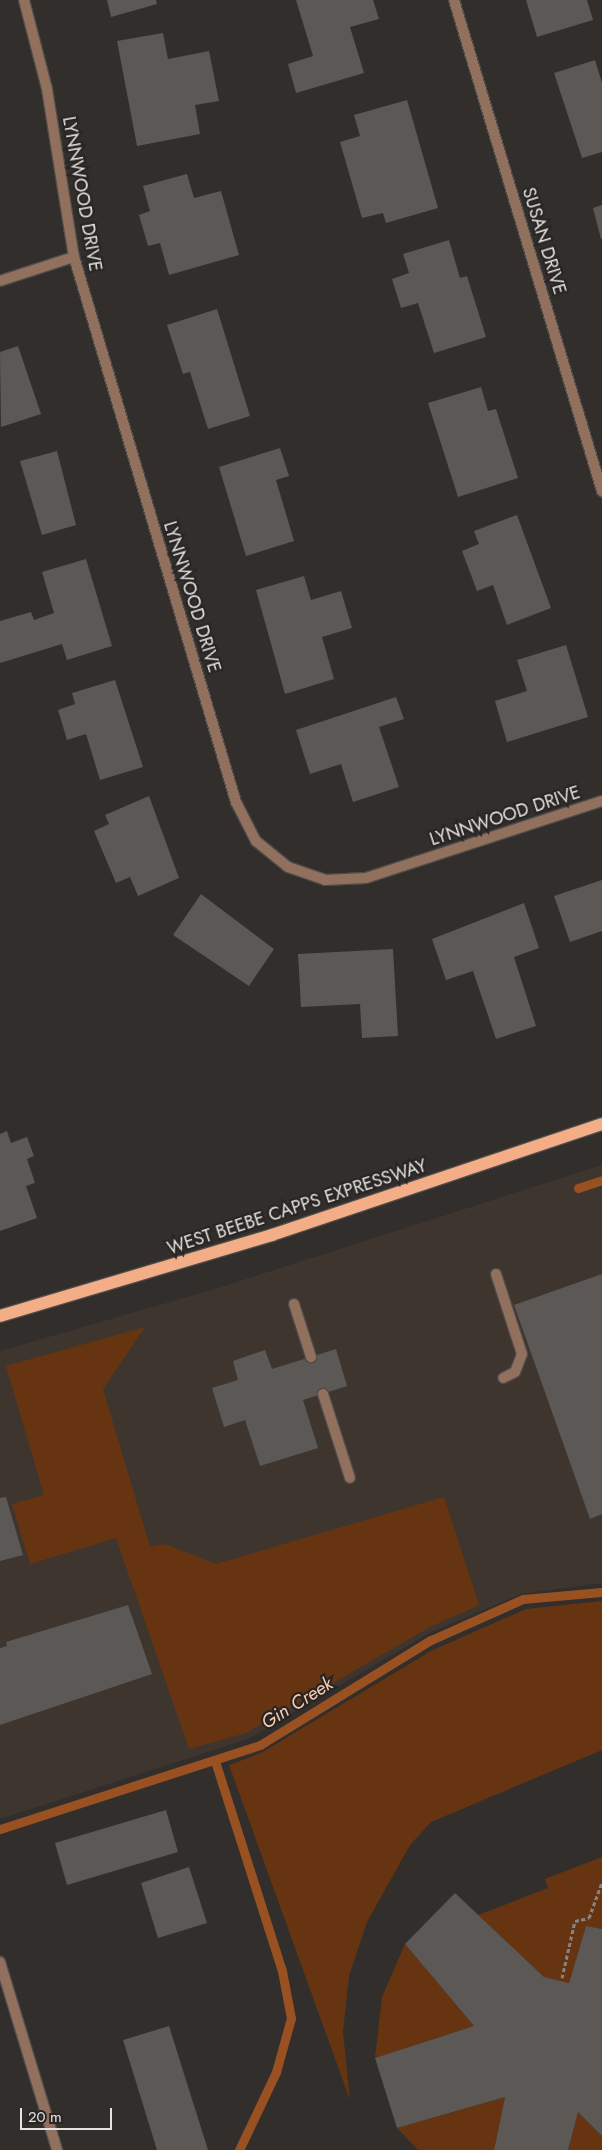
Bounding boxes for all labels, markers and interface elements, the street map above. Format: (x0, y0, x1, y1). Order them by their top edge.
street label: LYNNWOOD DRIVE (58, 115, 106, 273)
street label: SUSAN DRIVE (517, 185, 571, 297)
street label: LYNNWOOD DRIVE (159, 519, 225, 675)
street label: LYNNWOOD DRIVE (427, 781, 583, 851)
street label: WEST BEEBE CAPPS EXPRESSWAY (164, 1155, 430, 1259)
water label: Gin Creek (257, 1672, 337, 1734)
scale bar (22, 2098, 115, 2130)
text: 20 m (28, 2106, 62, 2128)

